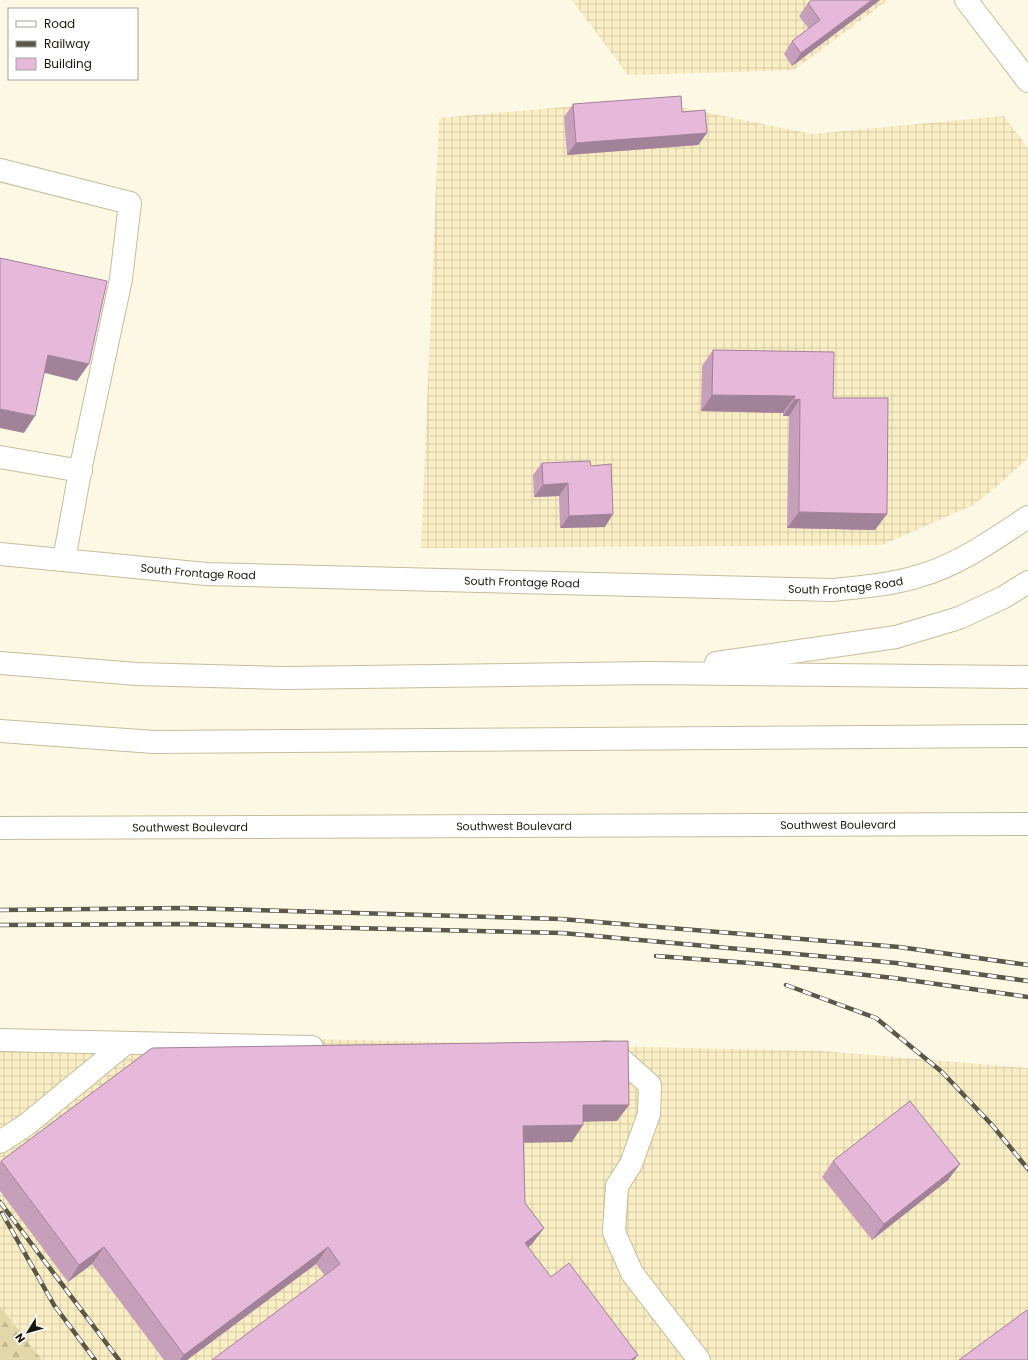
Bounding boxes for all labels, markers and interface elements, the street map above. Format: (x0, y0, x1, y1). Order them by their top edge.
legend (8, 8, 138, 80)
text: Road (44, 15, 75, 32)
text: Railway (44, 35, 90, 52)
text: Building (44, 55, 92, 72)
street label: South Frontage Road (140, 560, 256, 583)
street label: South Frontage Road (464, 573, 580, 592)
street label: South Frontage Road (788, 573, 905, 598)
street label: Southwest Boulevard (780, 817, 896, 833)
street label: Southwest Boulevard (456, 818, 572, 834)
street label: Southwest Boulevard (132, 819, 248, 835)
north arrow (8, 1312, 48, 1352)
text: N (11, 1330, 29, 1346)

